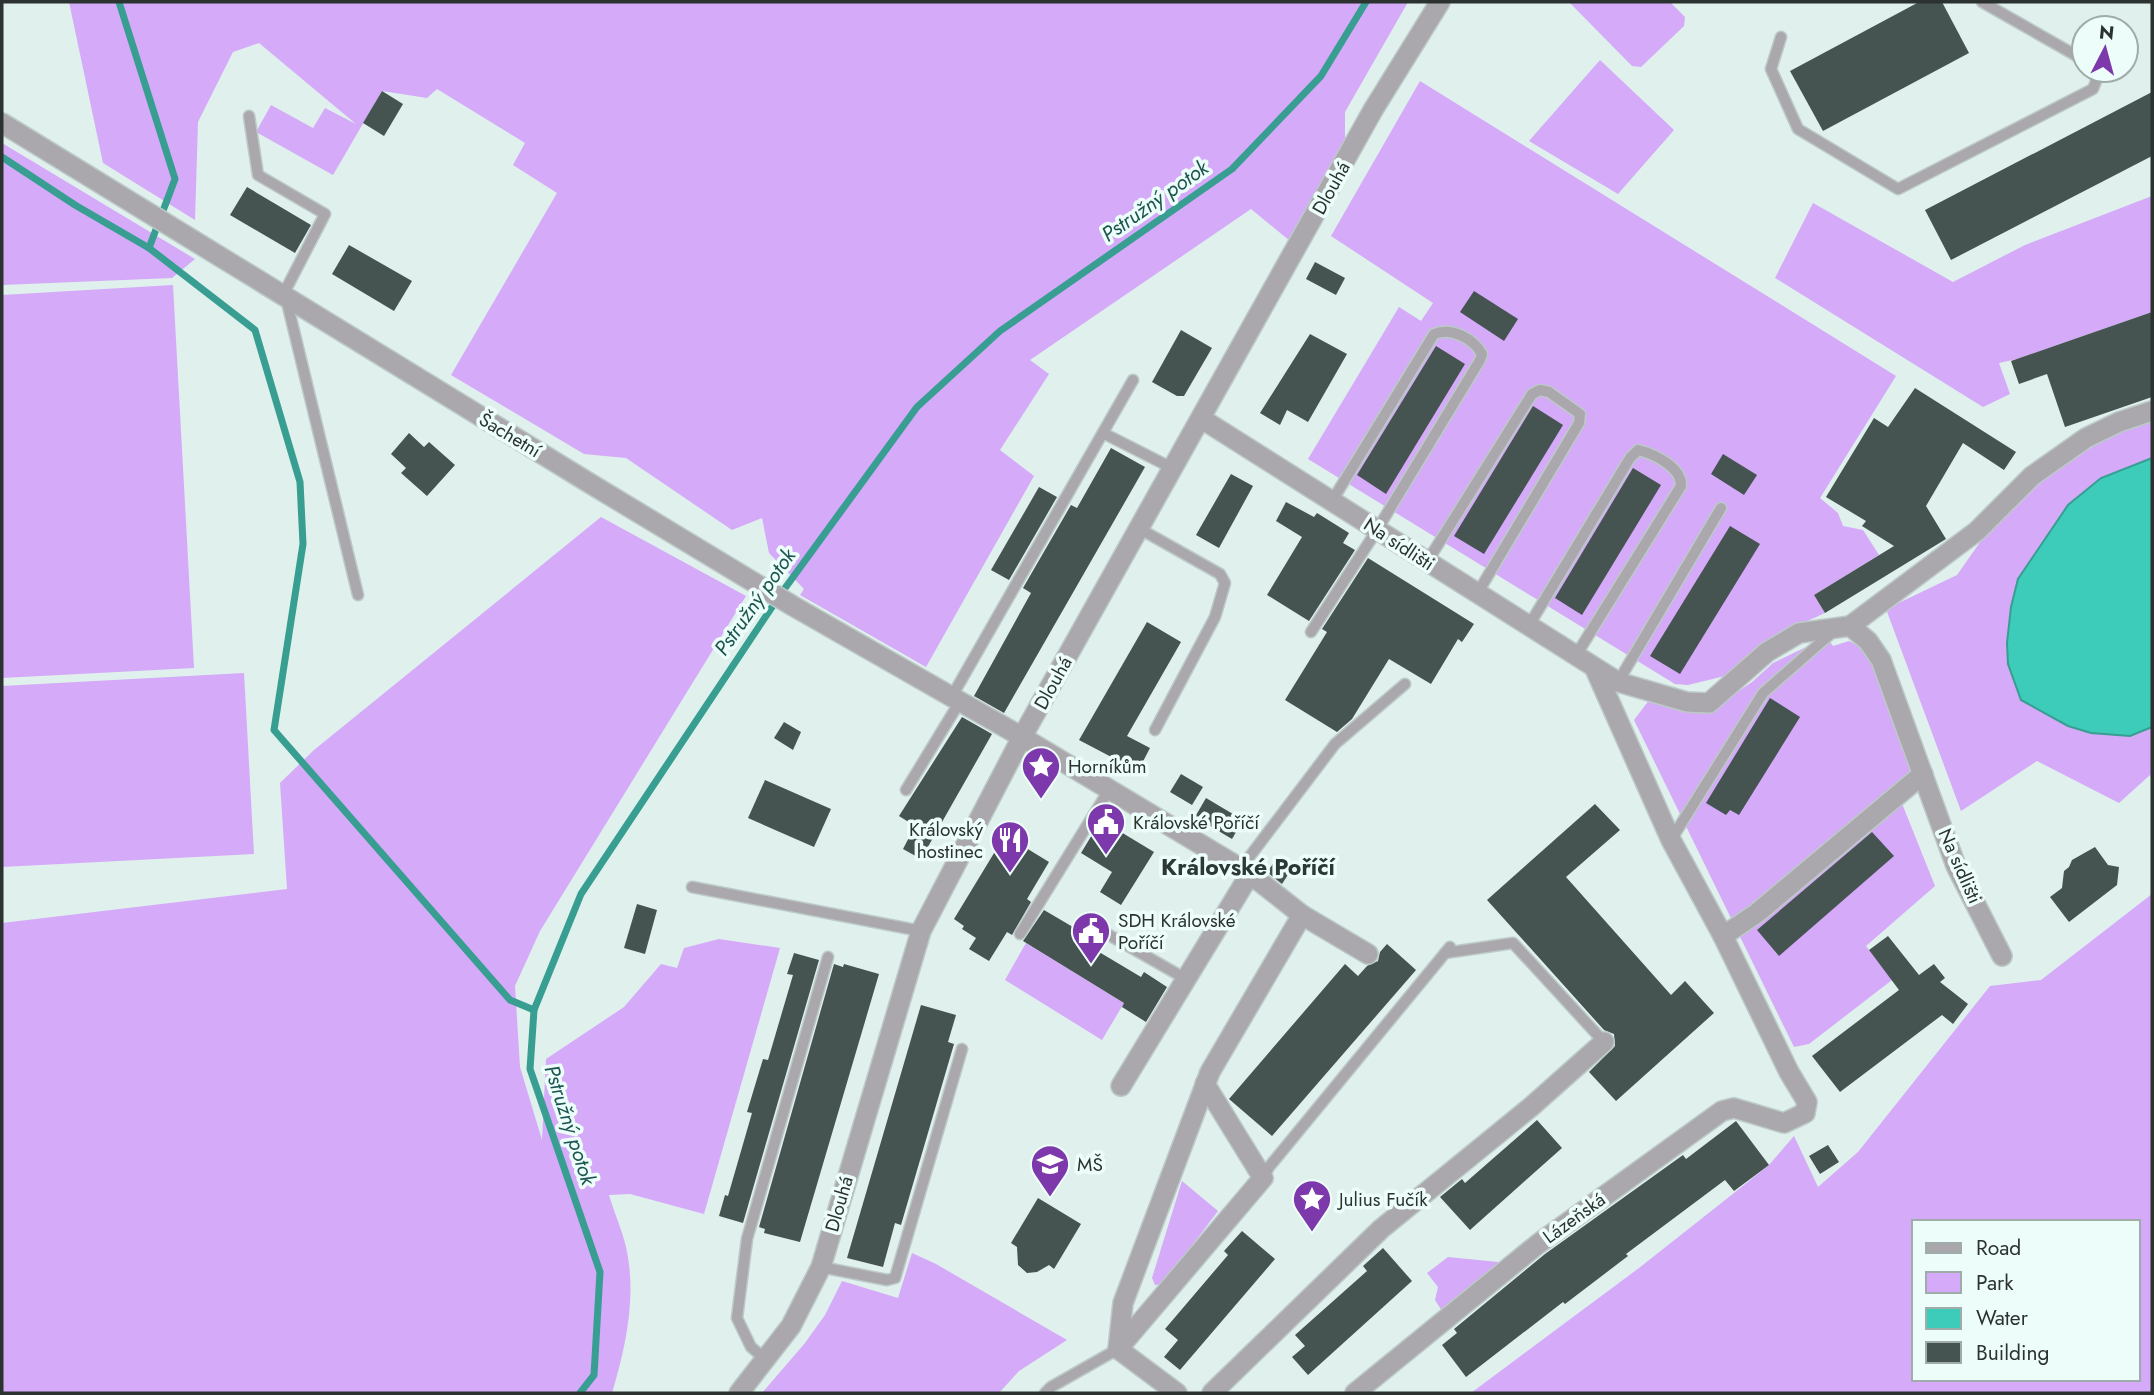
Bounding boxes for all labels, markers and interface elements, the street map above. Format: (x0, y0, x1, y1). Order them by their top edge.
north arrow (2070, 14, 2140, 84)
text: N (2098, 18, 2116, 47)
water label: Pstružný potok (1095, 152, 1215, 249)
street label: Dlouhá (1305, 157, 1357, 219)
street label: Šachetní (474, 406, 547, 465)
street label: Na sídlišti (1358, 511, 1440, 577)
water label: Pstružný potok (707, 542, 804, 662)
street label: Dlouhá (1027, 652, 1079, 714)
place icon: Horníkům (1020, 745, 1062, 800)
place label: Horníkům (1068, 753, 1147, 780)
public building icon: Královské Poříčí (1085, 801, 1127, 856)
place label: Královské Poříčí (1133, 809, 1260, 836)
place label: Královský hostinec (909, 816, 984, 865)
restaurant icon: Královský hostinec (989, 819, 1031, 874)
street label: Na sídlišti (1932, 824, 1988, 908)
district label: Královské Poříčí (1161, 850, 1337, 884)
place label: SDH Královské Poříčí (1118, 907, 1236, 956)
public building icon: SDH Královské Poříčí (1070, 910, 1112, 965)
water label: Pstružný potok (537, 1061, 604, 1190)
school or university icon: MŠ (1029, 1143, 1071, 1198)
place label: MŠ (1077, 1151, 1103, 1178)
street label: Dlouhá (818, 1173, 860, 1235)
place icon: Julius Fučík (1291, 1178, 1333, 1233)
place label: Julius Fučík (1336, 1186, 1428, 1213)
street label: Lázeňská (1537, 1186, 1611, 1250)
legend (1912, 1220, 2140, 1381)
text: Road (1976, 1233, 2021, 1263)
text: Park (1976, 1268, 2014, 1298)
text: Water (1976, 1303, 2029, 1333)
text: Building (1976, 1338, 2049, 1368)

